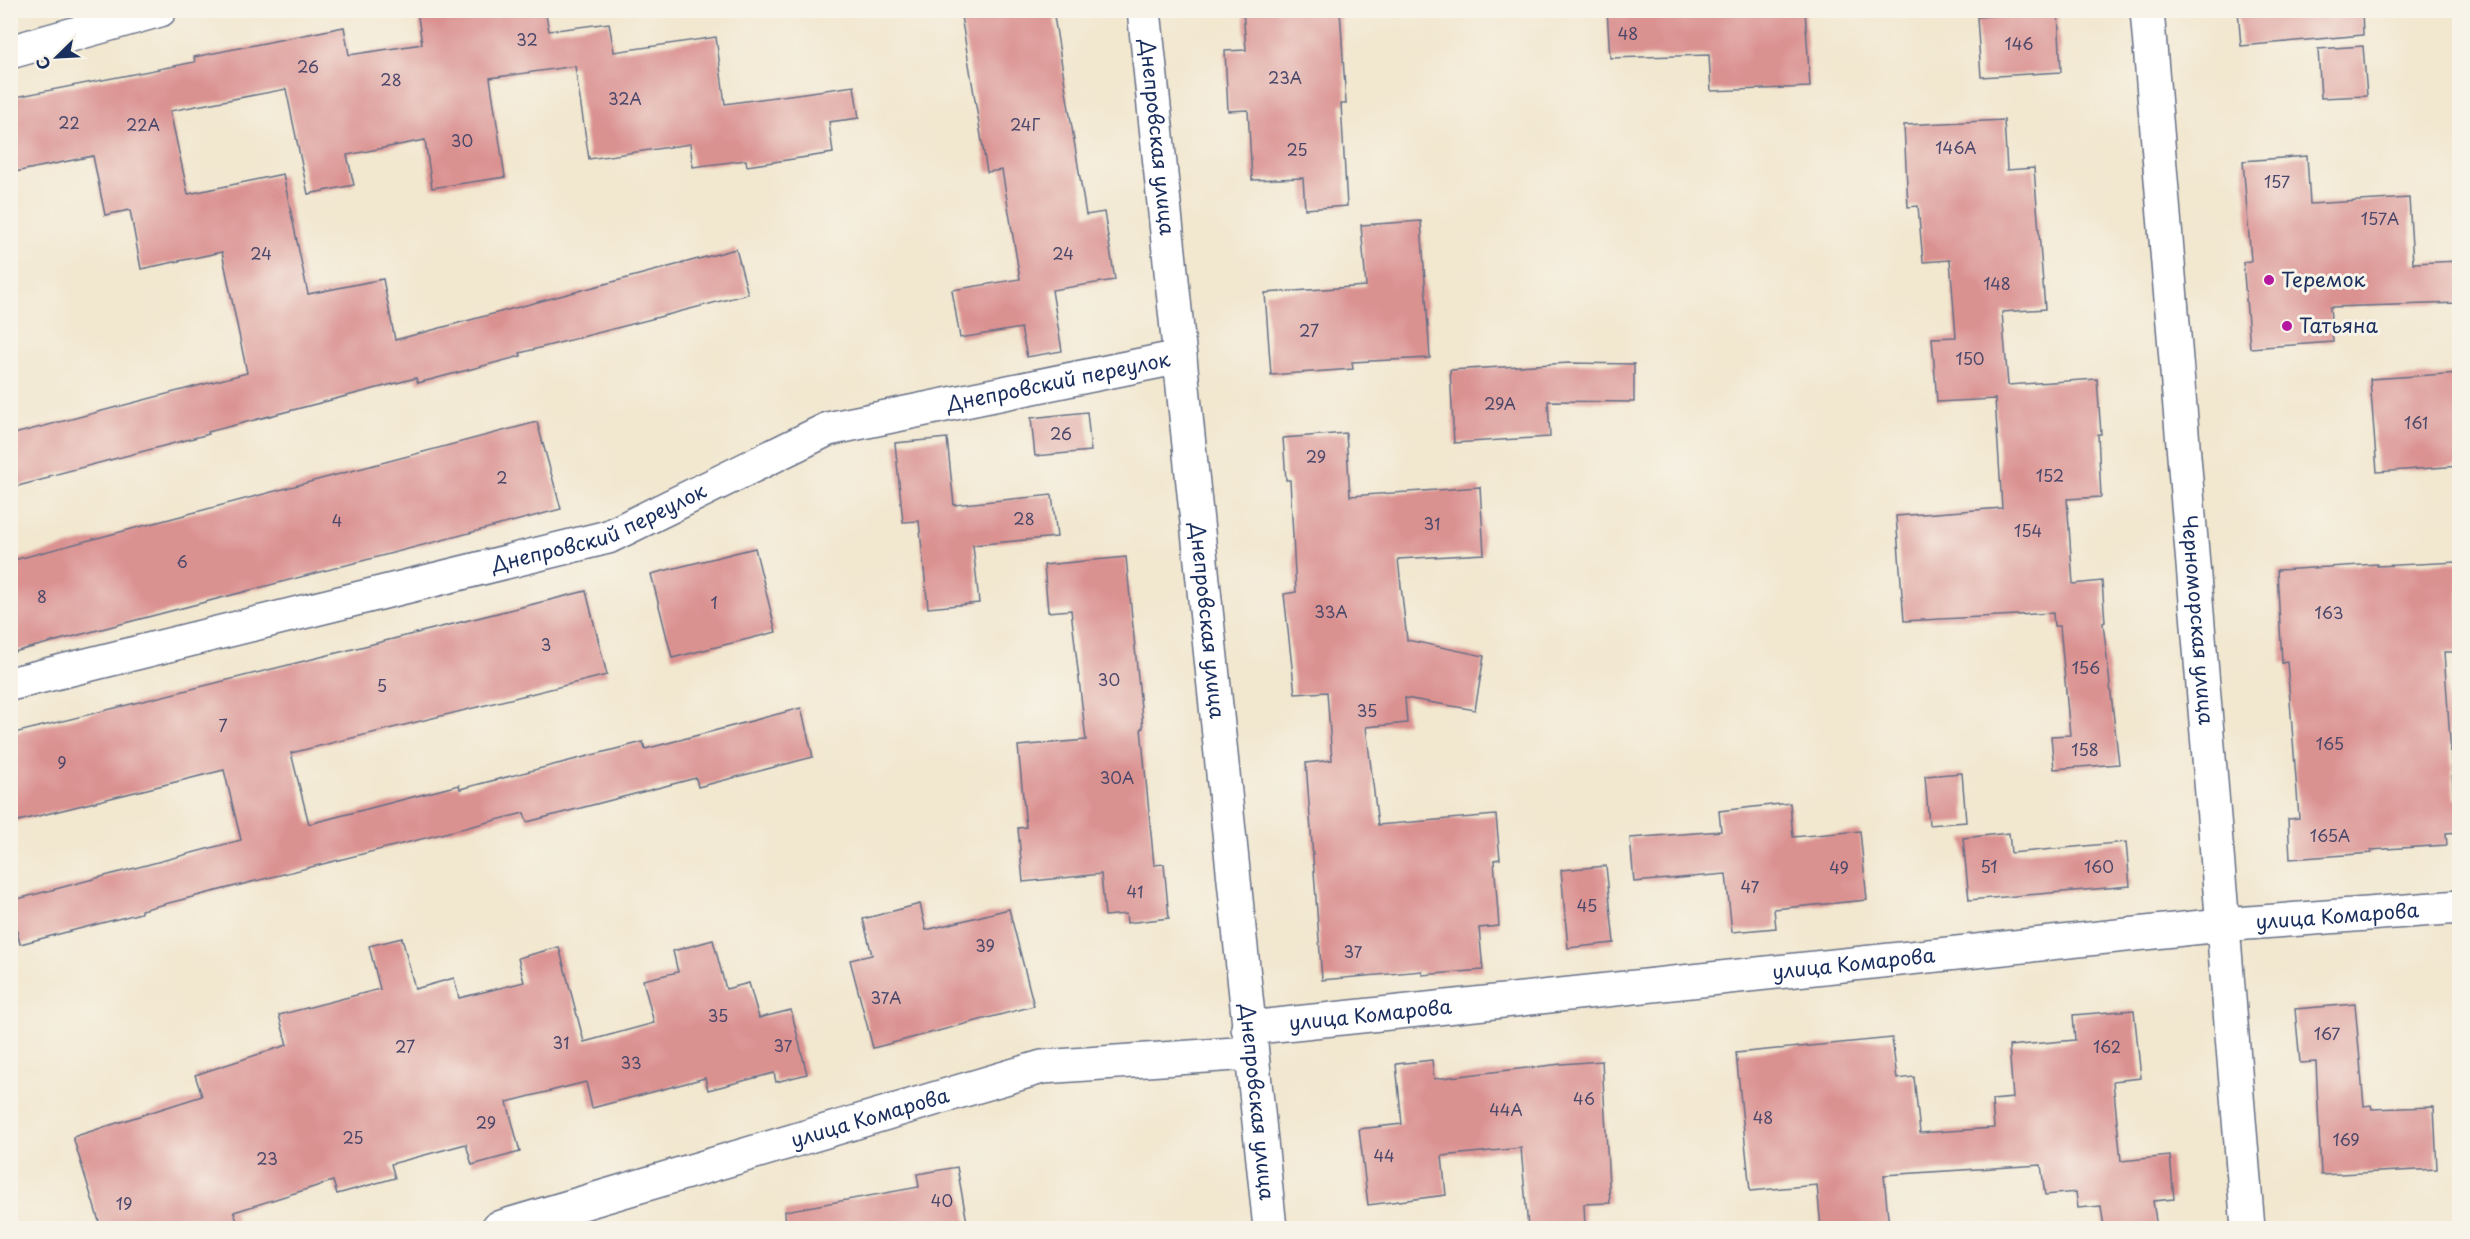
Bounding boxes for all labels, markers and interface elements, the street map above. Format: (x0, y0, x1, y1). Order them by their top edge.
house number: 48 (1618, 21, 1638, 45)
north arrow (27, 27, 87, 87)
house number: 32 (516, 27, 538, 51)
house number: 146 (2004, 31, 2034, 55)
street label: Днепровская улица (1133, 37, 1183, 237)
text: С (29, 53, 56, 74)
house number: 26 (297, 54, 319, 78)
house number: 23А (1268, 65, 1302, 89)
house number: 28 (380, 67, 402, 91)
house number: 32А (608, 86, 642, 110)
house number: 22 (58, 110, 80, 134)
house number: 22А (126, 112, 160, 136)
house number: 24Г (1010, 112, 1040, 136)
house number: 30 (451, 128, 473, 152)
house number: 146А (1935, 135, 1977, 159)
house number: 25 (1286, 137, 1308, 161)
house number: 157 (2264, 169, 2290, 193)
house number: 157А (2361, 206, 2399, 230)
house number: 24 (250, 241, 272, 265)
house number: 24 (1052, 241, 1074, 265)
place label: Теремок (2281, 264, 2366, 294)
house number: 148 (1983, 271, 2011, 295)
marker: Теремок (2262, 273, 2276, 287)
place label: Татьяна (2299, 310, 2379, 340)
house number: 27 (1299, 318, 1319, 342)
marker: Татьяна (2280, 319, 2294, 333)
street label: Днепровский переулок (943, 343, 1173, 419)
house number: 150 (1955, 346, 1985, 370)
house number: 29А (1484, 391, 1516, 415)
house number: 161 (2404, 410, 2428, 434)
house number: 26 (1050, 421, 1072, 445)
house number: 29 (1306, 444, 1326, 468)
house number: 152 (2036, 463, 2064, 487)
house number: 2 (496, 465, 508, 489)
street label: Днепровский переулок (487, 475, 711, 579)
house number: 28 (1013, 506, 1035, 530)
house number: 4 (332, 508, 342, 532)
house number: 31 (1424, 511, 1440, 535)
street label: Черноморская улица (2175, 514, 2222, 726)
house number: 154 (2014, 518, 2042, 542)
street label: Днепровская улица (1183, 520, 1233, 720)
house number: 6 (176, 549, 188, 573)
house number: 8 (37, 584, 47, 608)
house number: 1 (710, 590, 718, 614)
house number: 33А (1314, 599, 1348, 623)
house number: 163 (2314, 600, 2344, 624)
house number: 3 (541, 632, 551, 656)
house number: 156 (2072, 655, 2100, 679)
house number: 30 (1098, 667, 1120, 691)
house number: 5 (377, 673, 387, 697)
house number: 35 (1357, 698, 1377, 722)
house number: 7 (218, 713, 228, 737)
house number: 165 (2316, 731, 2344, 755)
house number: 158 (2071, 737, 2099, 761)
house number: 9 (57, 750, 67, 774)
house number: 30А (1100, 765, 1134, 789)
house number: 165А (2310, 823, 2350, 847)
house number: 51 (1980, 854, 1998, 878)
house number: 160 (2084, 854, 2114, 878)
house number: 49 (1829, 855, 1849, 879)
house number: 47 (1741, 874, 1760, 898)
house number: 41 (1127, 879, 1143, 903)
house number: 45 (1577, 893, 1597, 917)
street label: улица Комарова (2254, 894, 2420, 936)
house number: 39 (975, 933, 995, 957)
house number: 37 (1344, 939, 1363, 963)
street label: улица Комарова (1771, 939, 1937, 986)
house number: 37А (870, 985, 902, 1009)
street label: улица Комарова (1287, 990, 1454, 1038)
street label: Днепровская улица (1233, 1002, 1283, 1202)
house number: 35 (708, 1003, 728, 1027)
house number: 167 (2314, 1021, 2340, 1045)
house number: 31 (553, 1030, 569, 1054)
house number: 37 (774, 1033, 793, 1057)
house number: 27 (395, 1034, 415, 1058)
house number: 162 (2093, 1034, 2121, 1058)
house number: 33 (620, 1050, 642, 1074)
street label: улица Комарова (787, 1079, 953, 1155)
house number: 46 (1573, 1086, 1595, 1110)
house number: 44А (1489, 1097, 1523, 1121)
house number: 48 (1753, 1105, 1773, 1129)
house number: 29 (476, 1110, 496, 1134)
house number: 25 (342, 1125, 364, 1149)
house number: 169 (2332, 1127, 2360, 1151)
house number: 44 (1373, 1143, 1395, 1167)
house number: 23 (256, 1146, 278, 1170)
house number: 40 (931, 1188, 953, 1212)
house number: 19 (116, 1191, 132, 1215)

